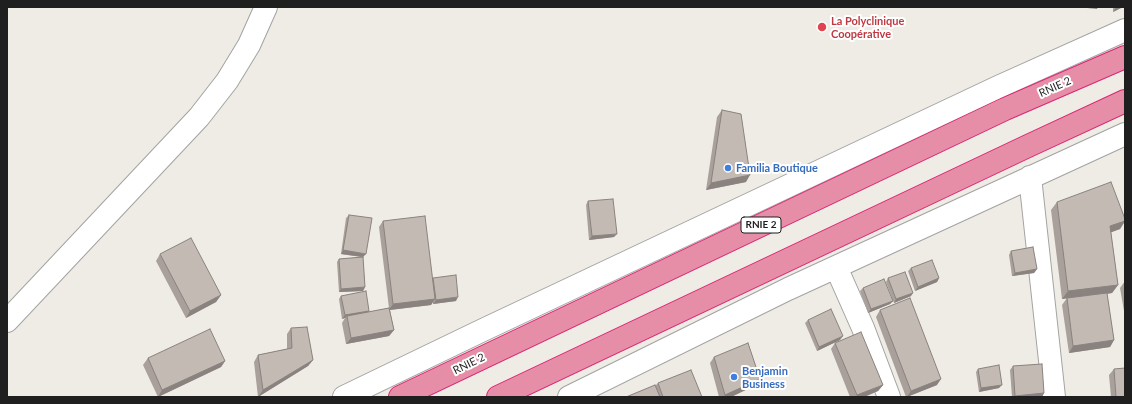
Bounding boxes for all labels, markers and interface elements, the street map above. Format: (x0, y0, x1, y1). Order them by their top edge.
place label: La Polyclinique Coopérative (831, 14, 904, 40)
marker: La Polyclinique Coopérative (816, 21, 828, 33)
street label: RNIE 2 (1037, 74, 1073, 100)
place label: Familia Boutique (736, 161, 818, 175)
marker: Familia Boutique (723, 163, 733, 173)
road number: RNIE 2 (741, 217, 781, 233)
street label: RNIE 2 (451, 351, 487, 377)
place label: Benjamin Business (742, 364, 788, 390)
marker: Benjamin Business (729, 372, 739, 382)

